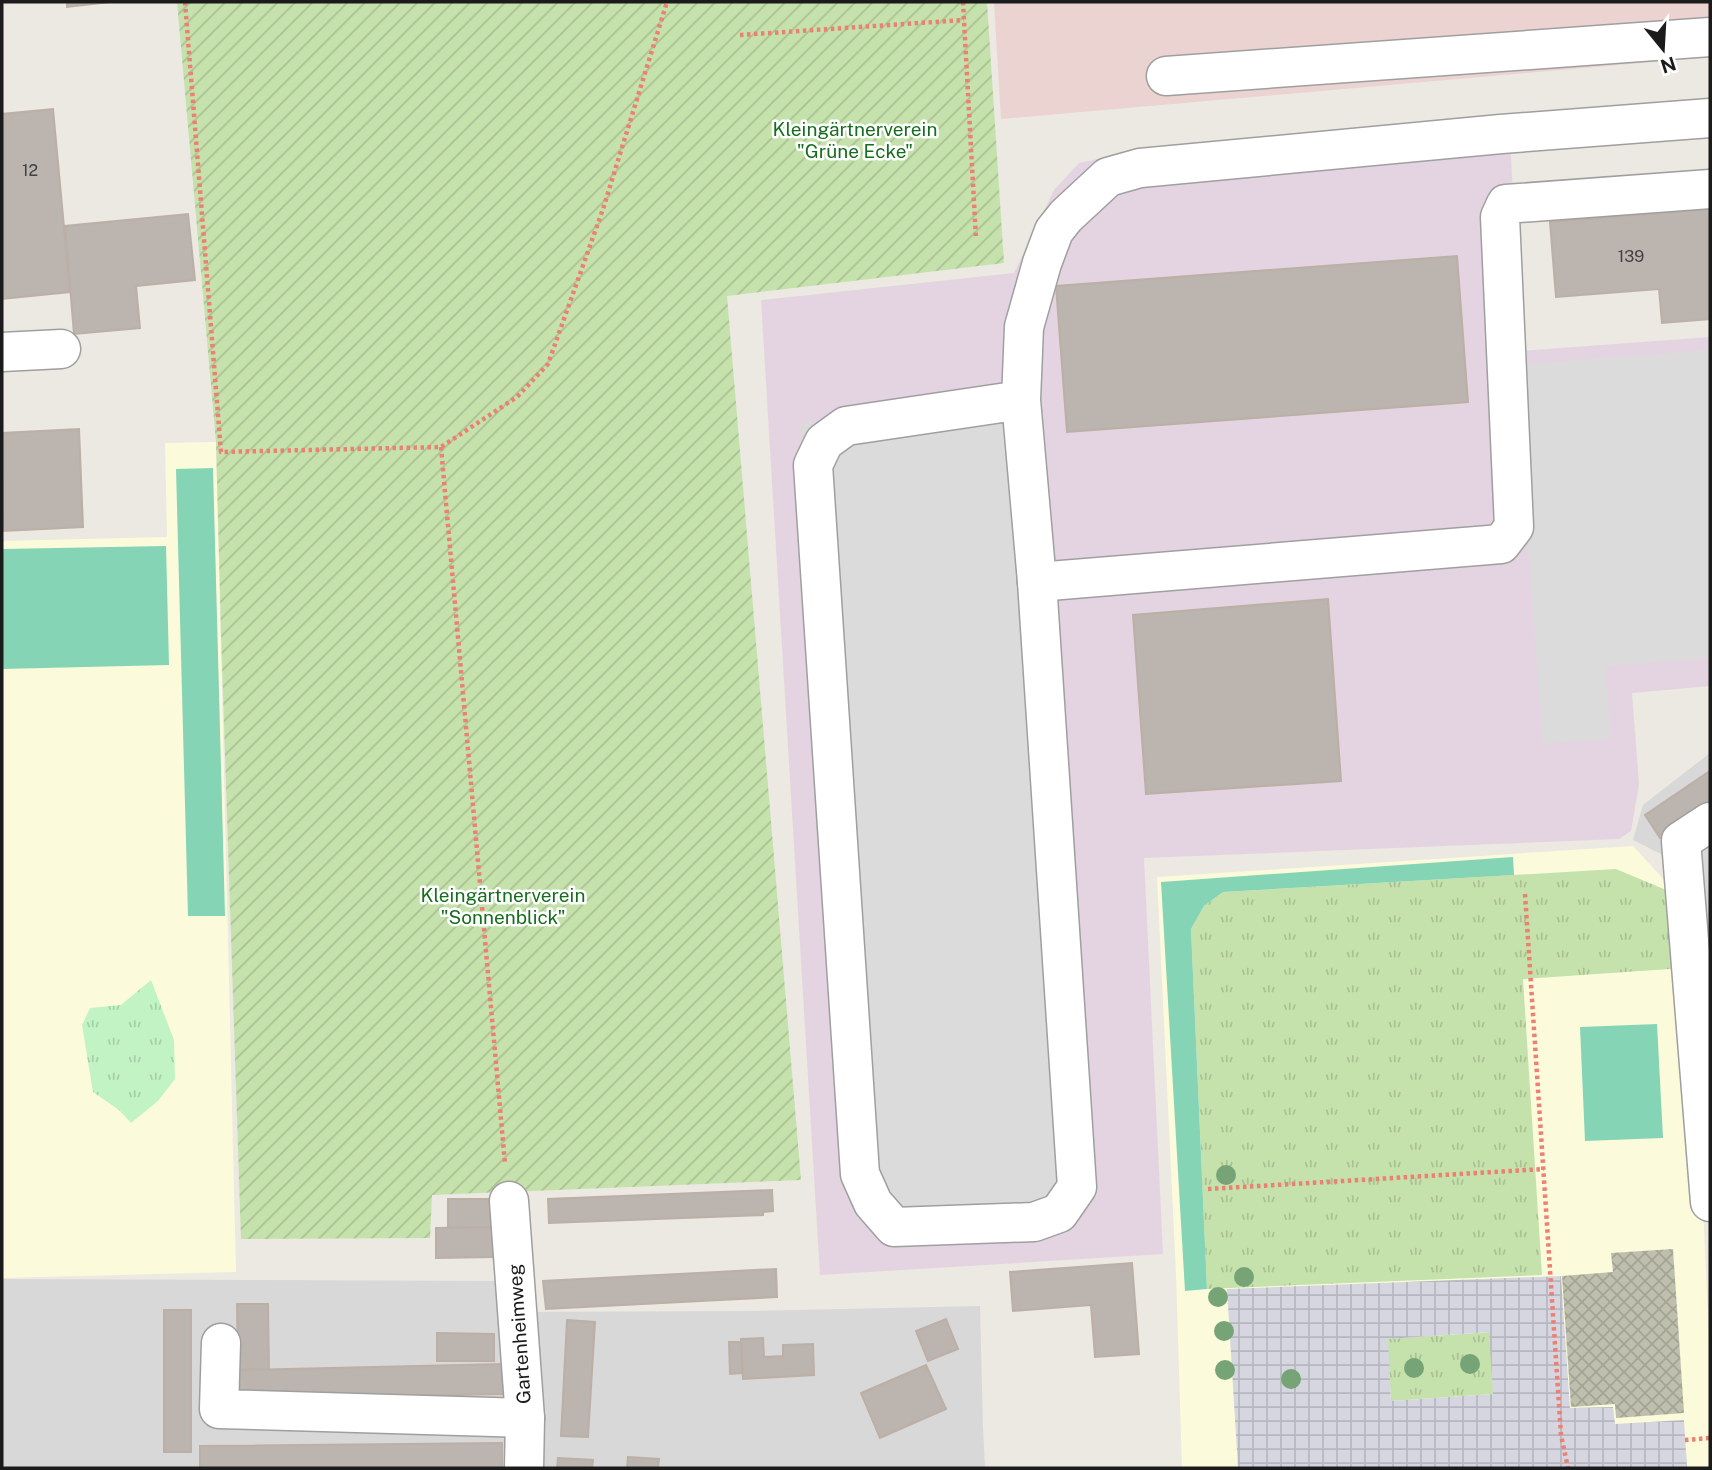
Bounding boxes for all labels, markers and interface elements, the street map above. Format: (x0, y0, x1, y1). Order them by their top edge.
north arrow (1628, 14, 1698, 84)
text: N (1658, 52, 1679, 78)
park label: Kleingärtnerverein "Grüne Ecke" (773, 118, 937, 162)
house number: 12 (22, 161, 38, 180)
house number: 139 (1618, 247, 1644, 266)
park label: Kleingärtnerverein "Sonnenblick" (421, 884, 585, 928)
street label: Gartenheimweg (503, 1263, 535, 1405)

